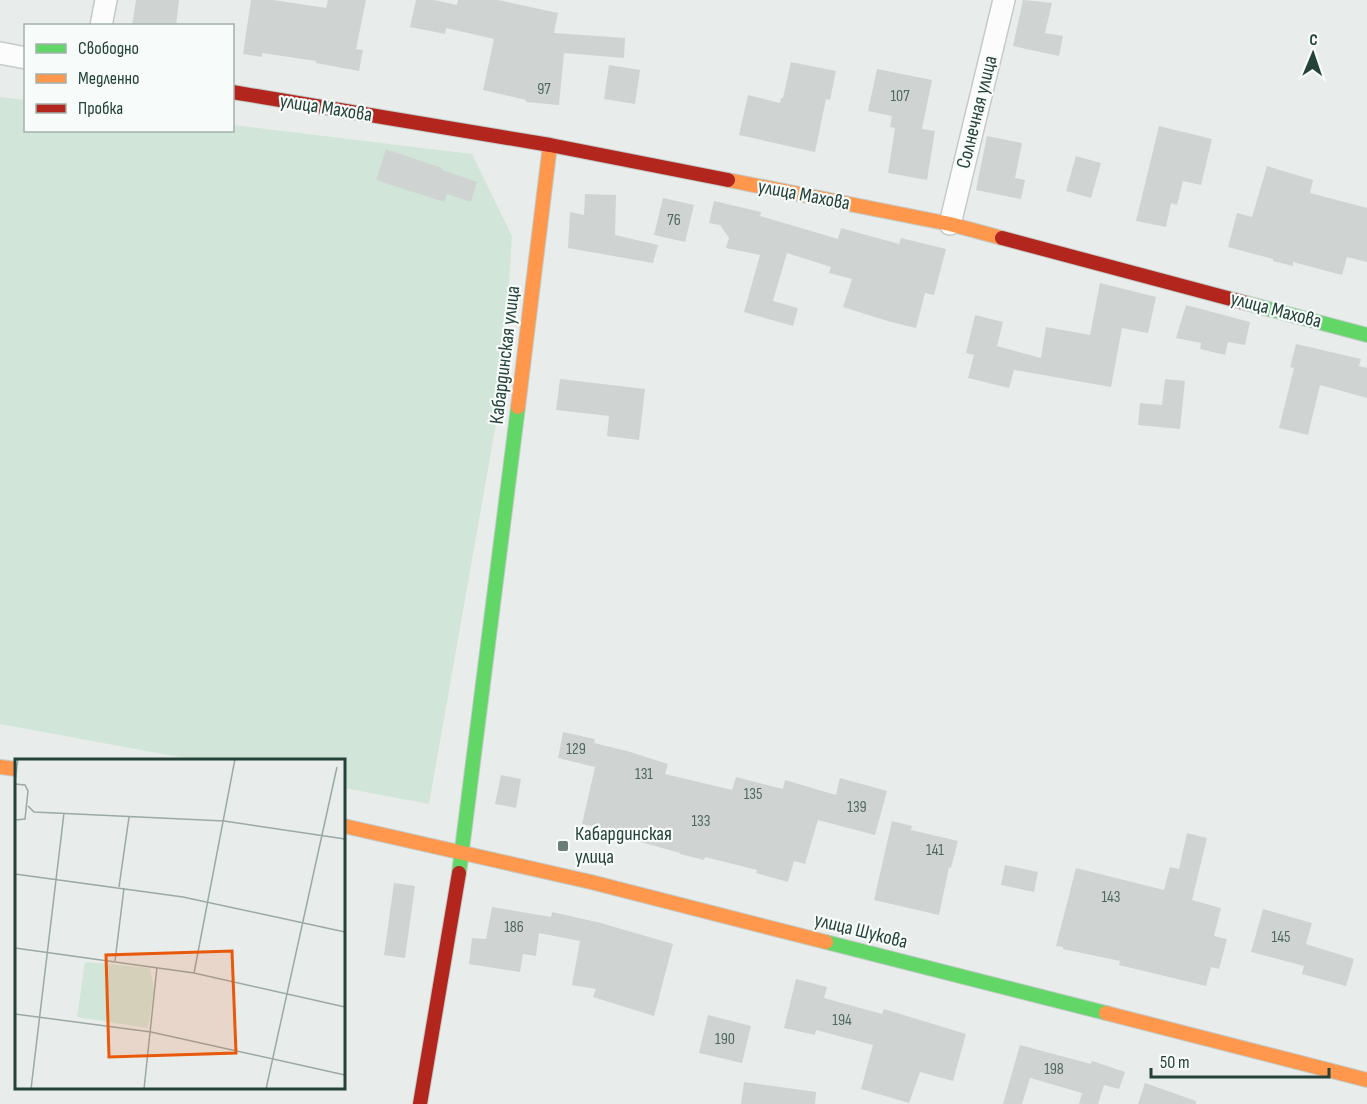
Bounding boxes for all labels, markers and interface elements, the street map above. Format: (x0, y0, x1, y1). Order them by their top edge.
legend (24, 24, 234, 132)
north arrow (1283, 24, 1343, 84)
text: С (1309, 31, 1318, 50)
text: Свободно (78, 38, 139, 59)
street label: Солнечная улица (951, 53, 1003, 171)
text: Медленно (78, 68, 140, 89)
house number: 97 (537, 80, 551, 99)
house number: 107 (890, 87, 910, 106)
street label: улица Махова (278, 89, 374, 127)
text: Пробка (78, 98, 123, 119)
street label: улица Махова (756, 174, 852, 216)
house number: 76 (667, 211, 681, 230)
street label: Кабардинская улица (485, 285, 525, 425)
street label: улица Махова (1228, 286, 1324, 334)
house number: 129 (566, 740, 586, 759)
inset map (15, 759, 345, 1089)
house number: 131 (635, 765, 653, 784)
house number: 135 (744, 785, 762, 804)
house number: 139 (847, 798, 867, 817)
house number: 133 (691, 812, 711, 831)
place label: Кабардинская улица (575, 822, 672, 869)
marker: Кабардинская улица (556, 839, 570, 853)
house number: 141 (926, 841, 944, 860)
house number: 143 (1101, 888, 1121, 907)
street label: улица Шукова (812, 908, 910, 954)
house number: 186 (504, 918, 524, 937)
house number: 145 (1272, 928, 1290, 947)
house number: 194 (832, 1011, 852, 1030)
house number: 190 (715, 1030, 735, 1049)
scale bar (1151, 1041, 1330, 1079)
text: 50 m (1160, 1052, 1190, 1073)
house number: 198 (1044, 1060, 1064, 1079)

